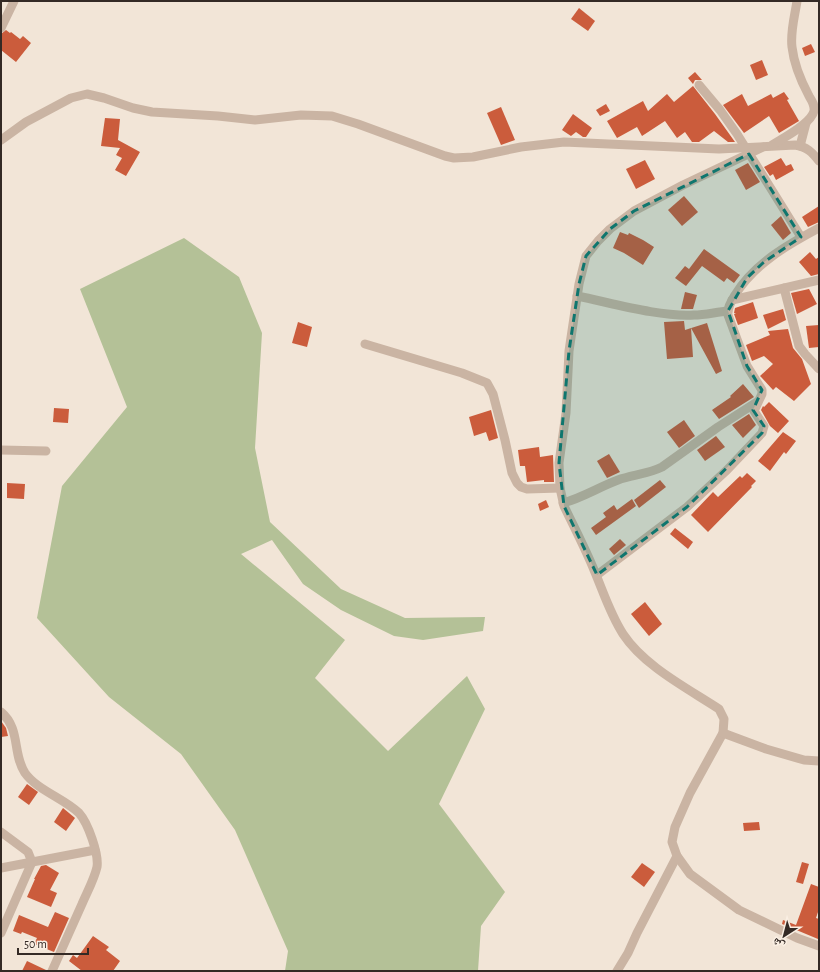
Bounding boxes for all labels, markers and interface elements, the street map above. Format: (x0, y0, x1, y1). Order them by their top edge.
north arrow (764, 916, 804, 956)
scale bar (18, 930, 88, 956)
text: ش (770, 934, 788, 952)
text: 50 m (24, 938, 47, 950)

